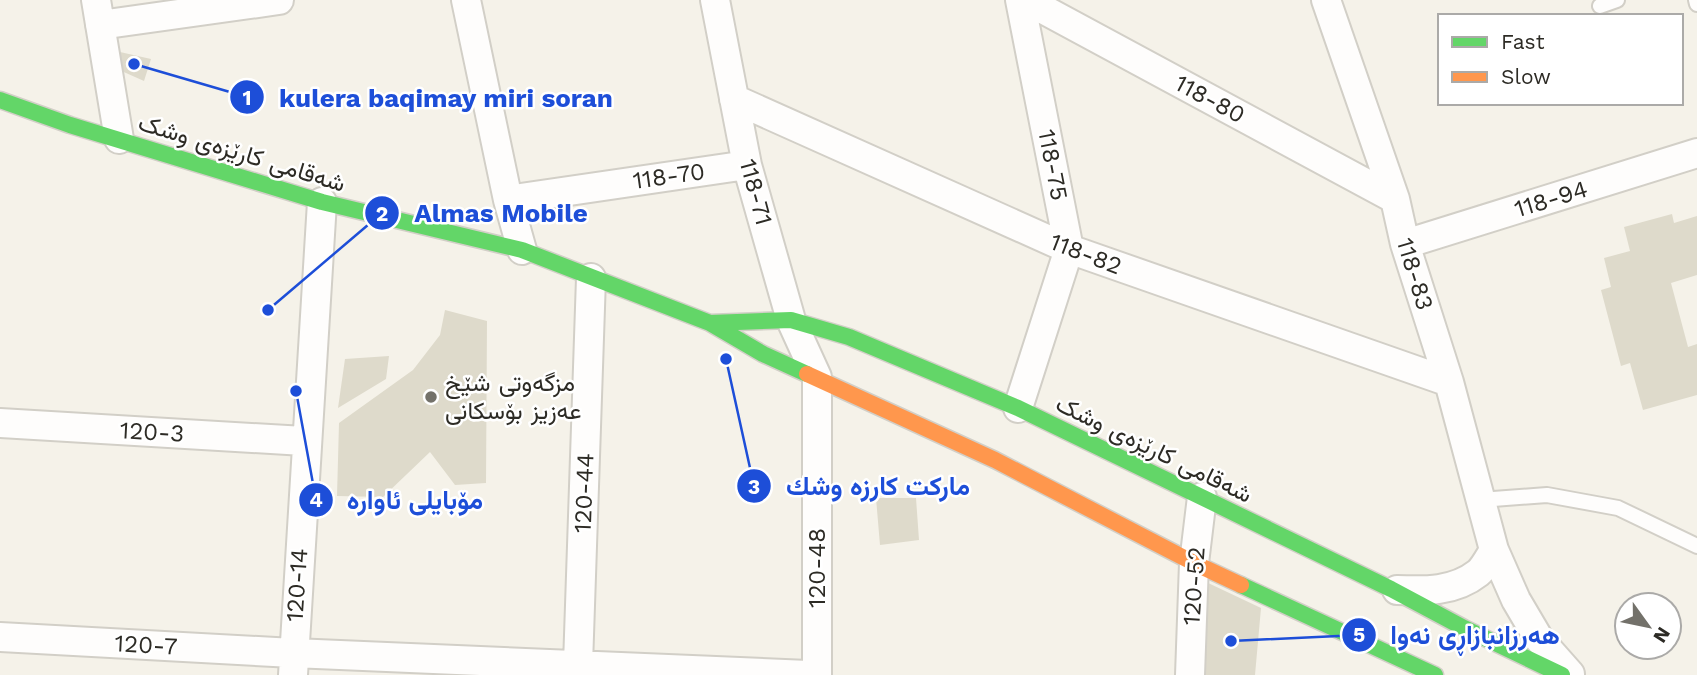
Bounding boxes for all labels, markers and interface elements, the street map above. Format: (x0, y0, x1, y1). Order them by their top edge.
legend (1438, 14, 1683, 105)
text: Fast (1501, 29, 1545, 54)
text: Slow (1501, 64, 1551, 89)
street label: 118-80 (1170, 69, 1250, 129)
callout: kulera baqimay miri soran (229, 74, 627, 121)
text: kulera baqimay miri soran (279, 83, 613, 113)
text: 1 (242, 85, 252, 110)
street label: شەقامی کارێزەی وشک (135, 108, 349, 199)
street label: 118-75 (1032, 127, 1074, 203)
street label: 118-71 (734, 156, 778, 228)
street label: 118-70 (631, 157, 707, 195)
street label: 118-94 (1511, 175, 1591, 223)
callout: Almas Mobile (365, 190, 601, 237)
text: Almas Mobile (414, 198, 588, 228)
text: 2 (376, 201, 388, 226)
street label: 118-82 (1046, 228, 1126, 280)
street label: 118-83 (1391, 235, 1439, 313)
place label: مزگەوتی شێخ عەزیز بۆسکانی (445, 369, 582, 426)
marker: مزگەوتی شێخ عەزیز بۆسکانی (423, 389, 439, 405)
street label: شەقامی کارێزەی وشک (1051, 389, 1257, 510)
street label: 120-3 (119, 416, 185, 448)
street label: 120-44 (569, 453, 599, 533)
callout: ماركت كارزه وشك (737, 463, 984, 510)
text: ماركت كارزه وشك (786, 471, 970, 502)
text: 3 (748, 474, 760, 499)
callout: مۆبایلی ئاوارە (298, 476, 497, 523)
text: مۆبایلی ئاوارە (347, 485, 483, 516)
text: 4 (309, 487, 323, 512)
street label: 120-48 (803, 528, 831, 608)
street label: 120-52 (1177, 546, 1211, 626)
street label: 120-14 (280, 547, 314, 623)
north arrow (1613, 591, 1683, 661)
callout: هەرزانبازاڕی نەوا (1341, 611, 1574, 658)
text: هەرزانبازاڕی نەوا (1390, 620, 1560, 656)
text: 5 (1353, 622, 1365, 647)
text: N (1648, 623, 1675, 647)
street label: 120-7 (114, 629, 178, 661)

